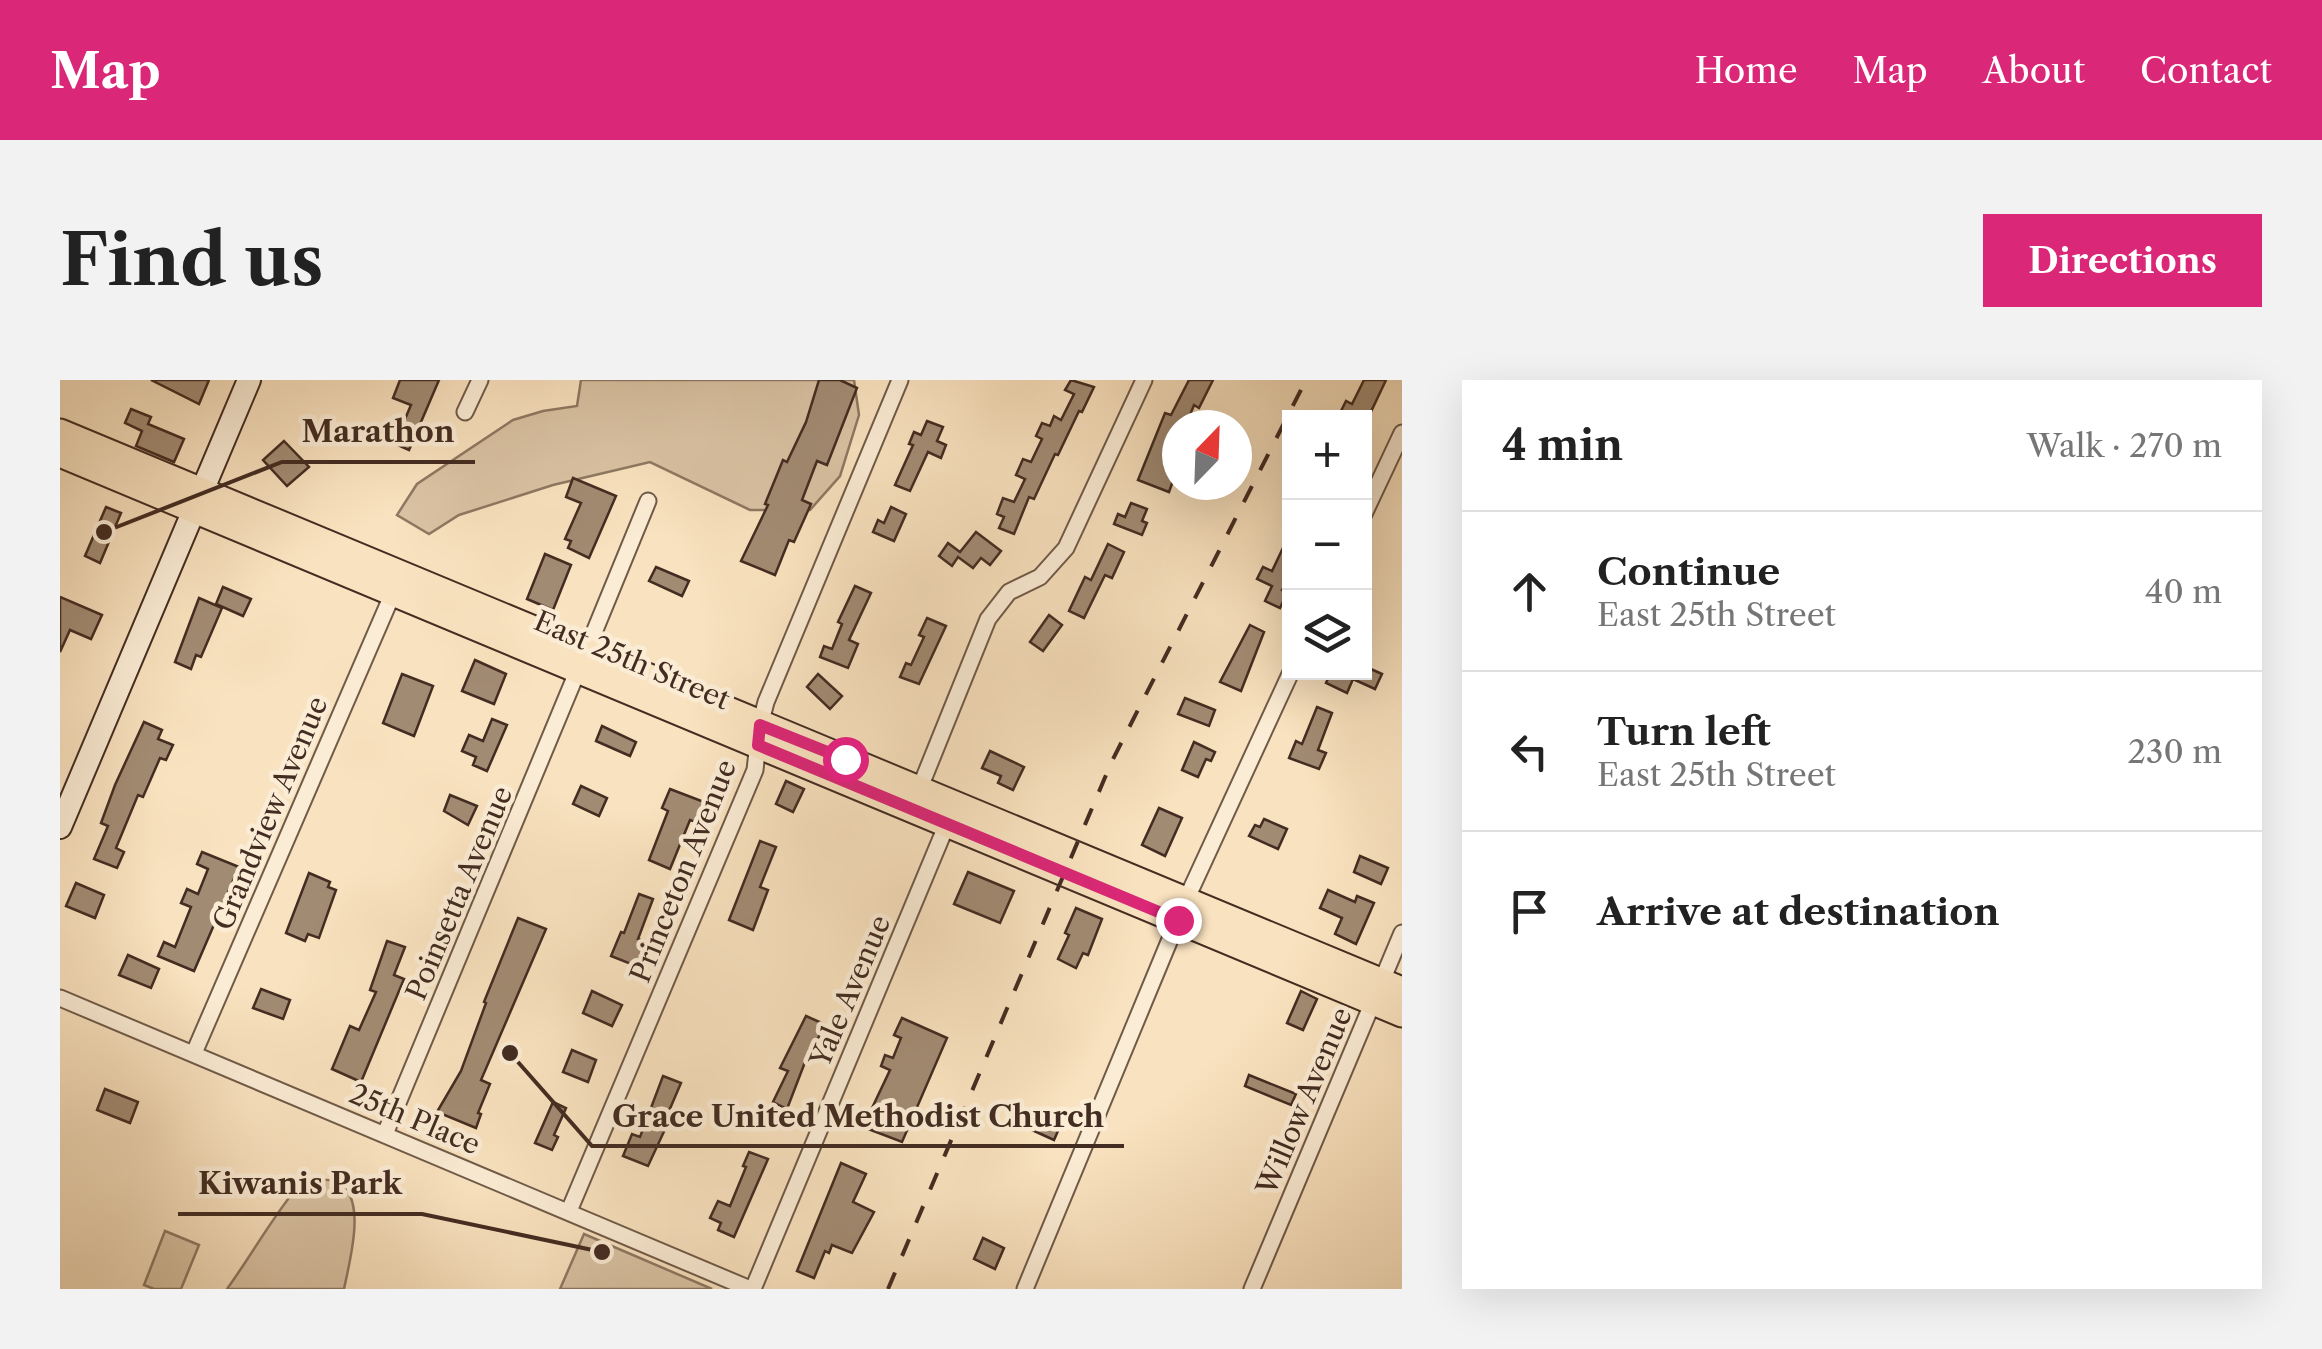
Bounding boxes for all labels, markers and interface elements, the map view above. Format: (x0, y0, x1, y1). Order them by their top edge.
text: Map (50, 41, 161, 100)
text: Home (1695, 49, 1797, 92)
text: Map (1852, 49, 1928, 92)
text: About (1983, 49, 2085, 92)
text: Contact (2140, 49, 2272, 92)
button: Directions (1983, 214, 2262, 307)
text: Find us (60, 217, 323, 303)
callout: Marathon (282, 402, 475, 462)
north arrow (1162, 410, 1252, 500)
map controls (1282, 410, 1372, 680)
button: + (1282, 410, 1372, 500)
text: Marathon (301, 413, 455, 450)
text: 4 min (1502, 419, 1623, 471)
text: Walk · 270 m (2027, 426, 2222, 465)
button: − (1282, 500, 1372, 590)
text: Continue (1597, 548, 1780, 595)
icon: ahead (1502, 564, 1557, 619)
text: 40 m (2145, 572, 2222, 611)
button: layers (1282, 590, 1372, 680)
text: East 25th Street (1597, 595, 1836, 634)
street label: East 25th Street (529, 604, 735, 717)
street label: Grandview Avenue (205, 691, 335, 935)
text: Turn left (1597, 708, 1771, 755)
icon: left (1502, 724, 1557, 779)
text: 230 m (2127, 732, 2222, 771)
route start (823, 737, 869, 783)
street label: Princeton Avenue (623, 755, 743, 987)
text: East 25th Street (1597, 755, 1836, 794)
street label: Poinsetta Avenue (399, 781, 519, 1005)
icon: arrive (1502, 884, 1557, 939)
text: Arrive at destination (1597, 888, 2000, 935)
route end (1156, 898, 1202, 944)
street label: Yale Avenue (802, 910, 897, 1073)
street label: Willow Avenue (1249, 1002, 1359, 1201)
street label: 25th Place (345, 1076, 485, 1162)
callout: Grace United Methodist Church (592, 1086, 1124, 1146)
text: Grace United Methodist Church (612, 1098, 1105, 1135)
callout: Kiwanis Park (178, 1154, 422, 1214)
text: Kiwanis Park (198, 1165, 403, 1202)

